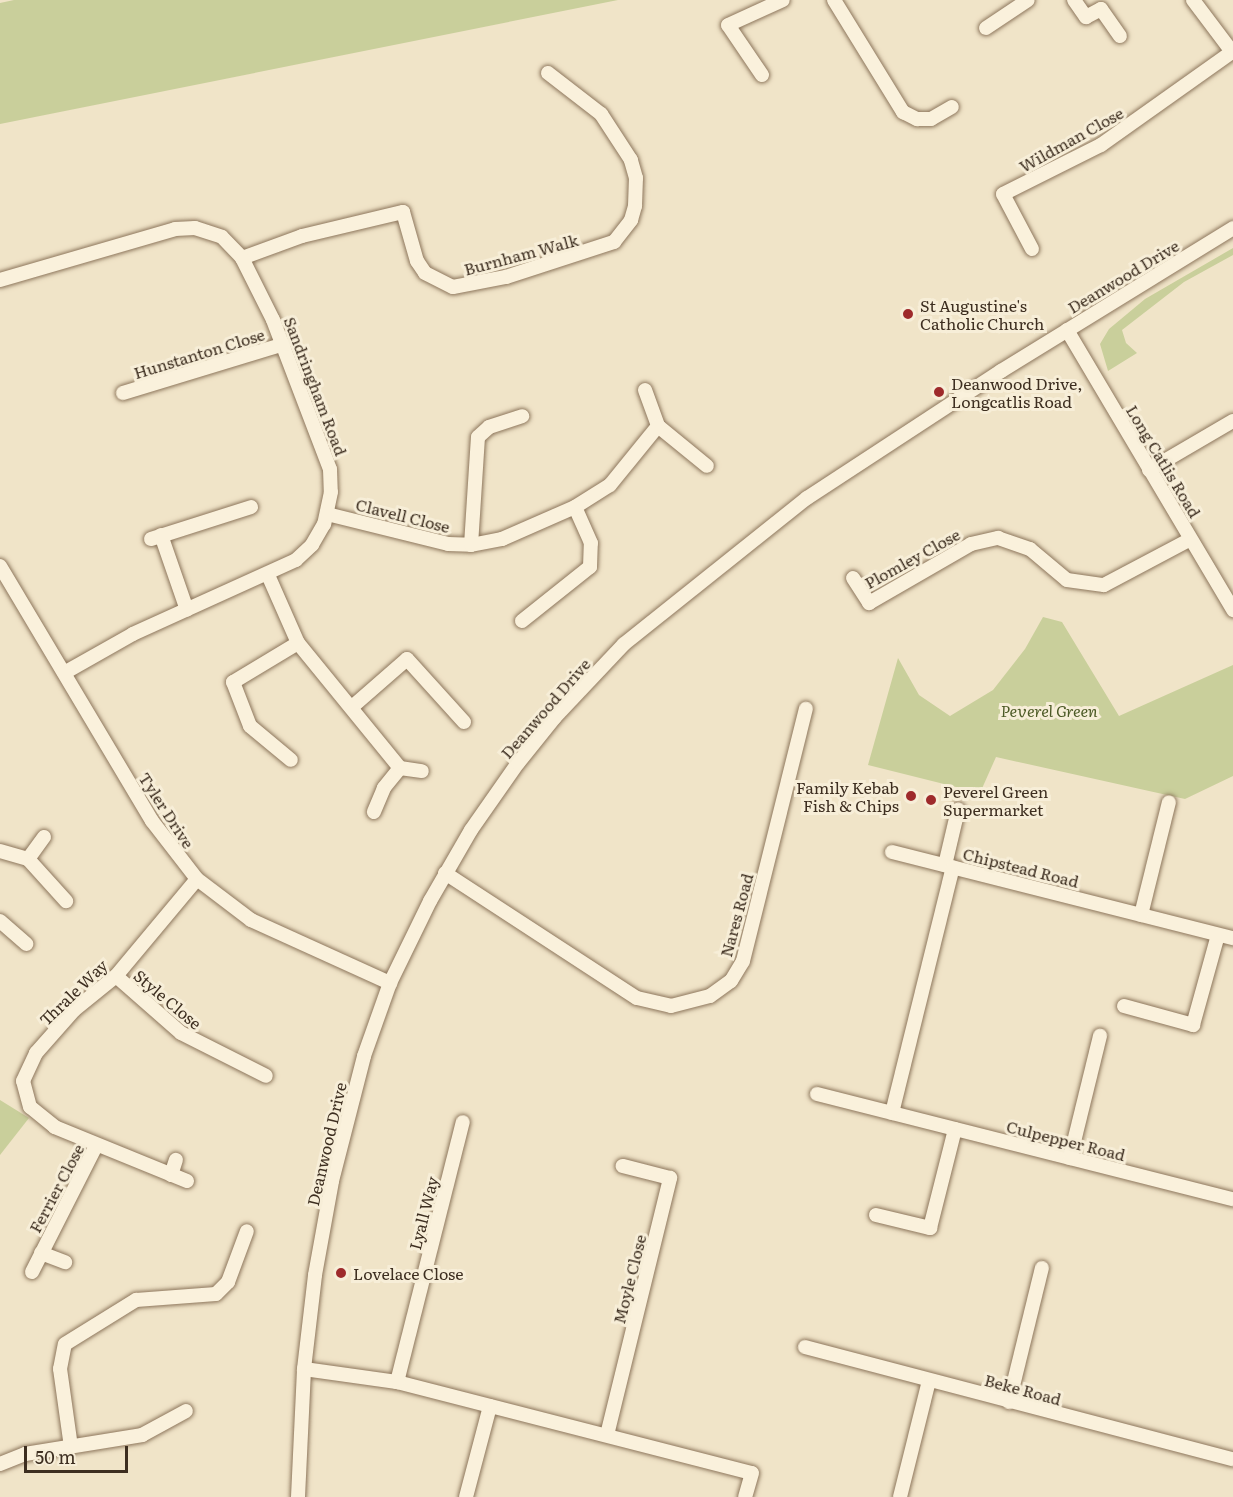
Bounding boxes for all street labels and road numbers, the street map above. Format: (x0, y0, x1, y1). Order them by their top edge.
street label: Wildman Close (1016, 102, 1126, 176)
street label: Burnham Walk (462, 230, 580, 278)
street label: Deanwood Drive (1064, 235, 1182, 317)
street label: Sandringham Road (281, 314, 351, 458)
street label: Hunstanton Close (131, 324, 267, 382)
street label: Long Catlis Road (1123, 401, 1205, 521)
street label: Clavell Close (354, 494, 452, 536)
street label: Plomley Close (861, 524, 963, 592)
street label: Deanwood Drive (496, 654, 594, 762)
street label: Tyler Drive (135, 768, 199, 852)
street label: Chipstead Road (961, 843, 1081, 891)
street label: Nares Road (716, 871, 756, 959)
street label: Thrale Way (35, 955, 111, 1029)
street label: Style Close (130, 965, 206, 1033)
street label: Deanwood Drive (302, 1080, 350, 1208)
street label: Culpepper Road (1005, 1116, 1127, 1164)
street label: Ferrier Close (25, 1140, 87, 1236)
street label: Lyall Way (405, 1174, 441, 1252)
street label: Moyle Close (609, 1232, 649, 1326)
street label: Beke Road (983, 1370, 1063, 1408)

